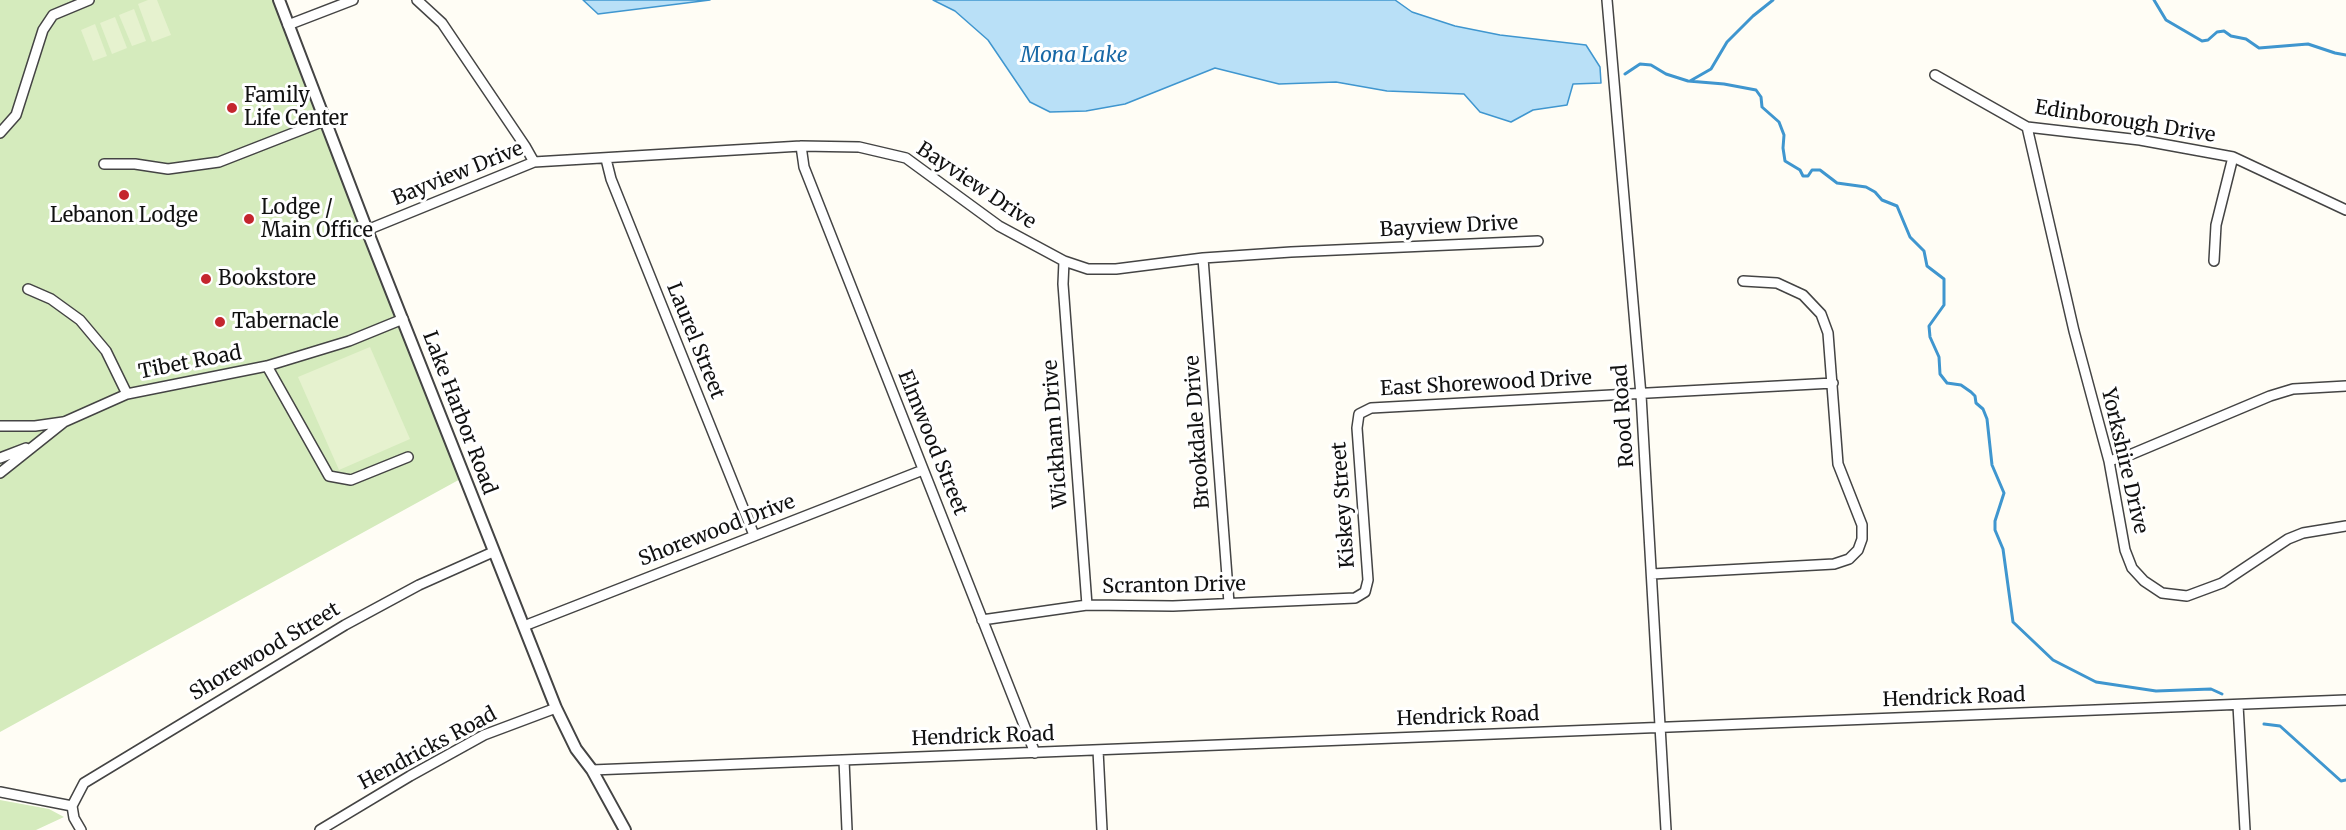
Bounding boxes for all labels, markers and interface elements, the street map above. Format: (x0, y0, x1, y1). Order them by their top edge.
water label: Mona Lake (1021, 43, 1127, 69)
place label: Family Life Center (244, 84, 348, 131)
street label: Edinborough Drive (2033, 96, 2217, 148)
marker: Family Life Center (225, 101, 239, 115)
street label: Bayview Drive (389, 137, 527, 211)
street label: Bayview Drive (912, 137, 1040, 235)
marker: Lebanon Lodge (117, 188, 131, 202)
place label: Lodge / Main Office (261, 196, 373, 243)
place label: Lebanon Lodge (50, 204, 198, 228)
street label: Bayview Drive (1379, 211, 1519, 243)
marker: Lodge / Main Office (242, 212, 256, 226)
place label: Bookstore (218, 267, 316, 291)
marker: Bookstore (199, 272, 213, 286)
street label: Laurel Street (661, 279, 729, 403)
place label: Tabernacle (232, 310, 339, 334)
marker: Tabernacle (213, 315, 227, 329)
street label: Lake Harbor Road (417, 328, 501, 498)
street label: Tibet Road (137, 341, 243, 385)
street label: Brookdale Drive (1181, 354, 1215, 510)
street label: Wickham Drive (1039, 359, 1073, 509)
street label: Rood Road (1608, 364, 1640, 468)
street label: East Shorewood Drive (1379, 366, 1593, 402)
street label: Elmwood Street (892, 367, 972, 519)
street label: Yorkshire Drive (2096, 386, 2152, 536)
street label: Kiskey Street (1328, 441, 1360, 569)
street label: Shorewood Drive (635, 490, 799, 572)
street label: Scranton Drive (1102, 573, 1246, 599)
street label: Shorewood Street (186, 598, 344, 706)
street label: Hendrick Road (1882, 684, 2026, 712)
street label: Hendricks Road (355, 703, 501, 795)
street label: Hendrick Road (1396, 703, 1540, 731)
street label: Hendrick Road (911, 723, 1055, 751)

